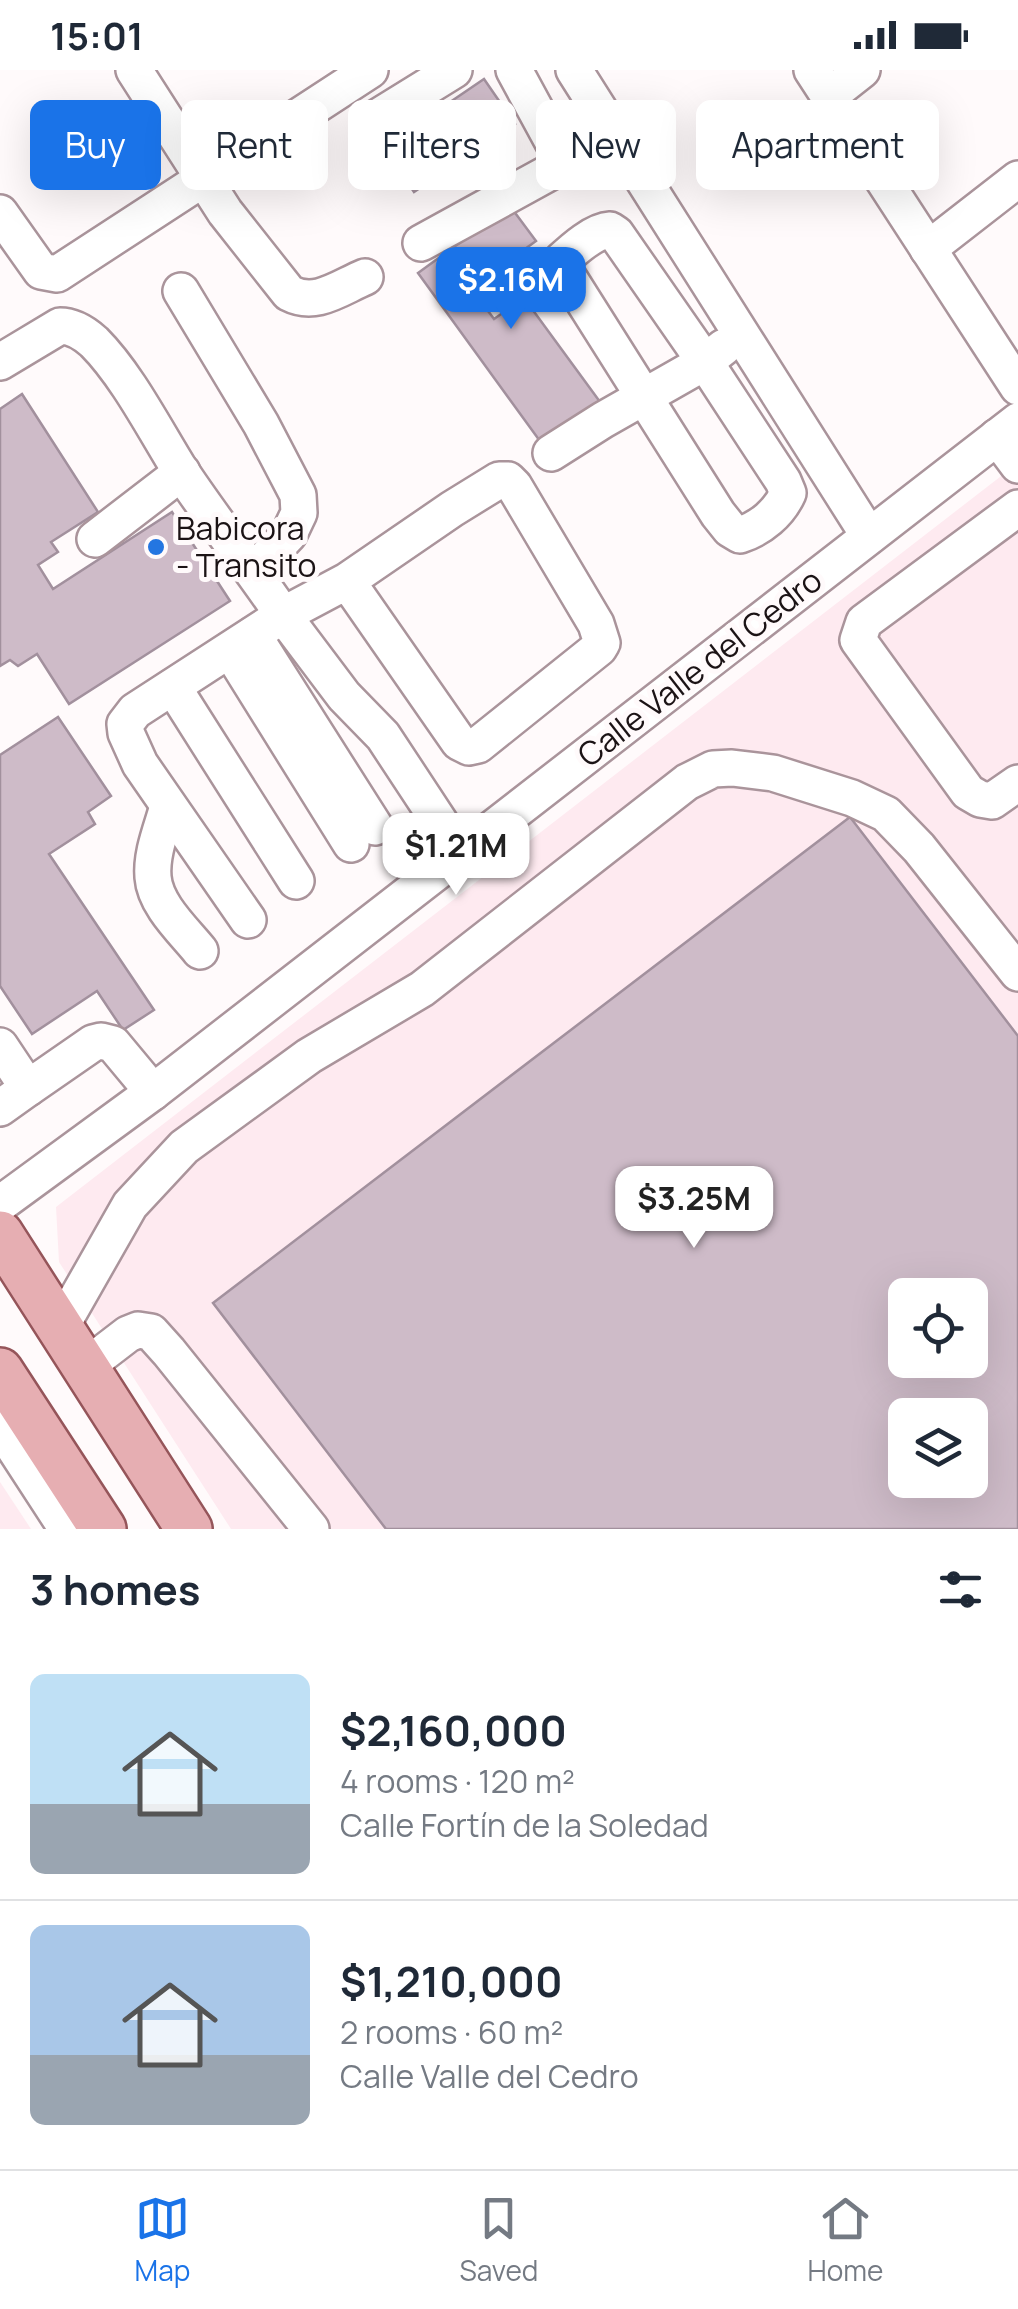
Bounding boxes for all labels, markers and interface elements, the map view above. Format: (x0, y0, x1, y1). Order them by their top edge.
text: 15:01 (50, 9, 144, 61)
chip: Buy (30, 100, 161, 190)
chip: Rent (181, 100, 328, 190)
chip: Filters (348, 100, 516, 190)
chip: New (536, 100, 676, 190)
chip: Apartment (696, 100, 939, 190)
pin: $2.16M (430, 247, 592, 332)
text: $2.16M (458, 257, 564, 301)
place label: Babicora - Transito (176, 506, 316, 587)
marker: Babicora - Transito (145, 536, 167, 558)
street label: Calle Valle del Cedro (568, 558, 831, 776)
pin: $1.21M (375, 813, 537, 898)
text: $1.21M (405, 823, 507, 867)
pin: $3.25M (613, 1166, 775, 1251)
text: $3.25M (637, 1176, 751, 1220)
map controls (888, 1278, 988, 1498)
button: locate (888, 1278, 988, 1378)
button: layers (888, 1398, 988, 1498)
text: 3 homes (30, 1560, 200, 1618)
icon: filters (933, 1562, 988, 1617)
text: $2,160,000 (340, 1701, 567, 1759)
icon: home (110, 1714, 230, 1834)
text: 4 rooms · 120 m² (340, 1759, 575, 1803)
text: Calle Fortín de la Soledad (340, 1803, 709, 1847)
text: $1,210,000 (340, 1952, 563, 2010)
icon: home (110, 1965, 230, 2085)
text: 2 rooms · 60 m² (340, 2010, 563, 2054)
text: Calle Valle del Cedro (340, 2054, 639, 2098)
tab: Map (135, 2191, 190, 2289)
tab: Saved (460, 2191, 538, 2289)
tab: Home (808, 2191, 883, 2289)

